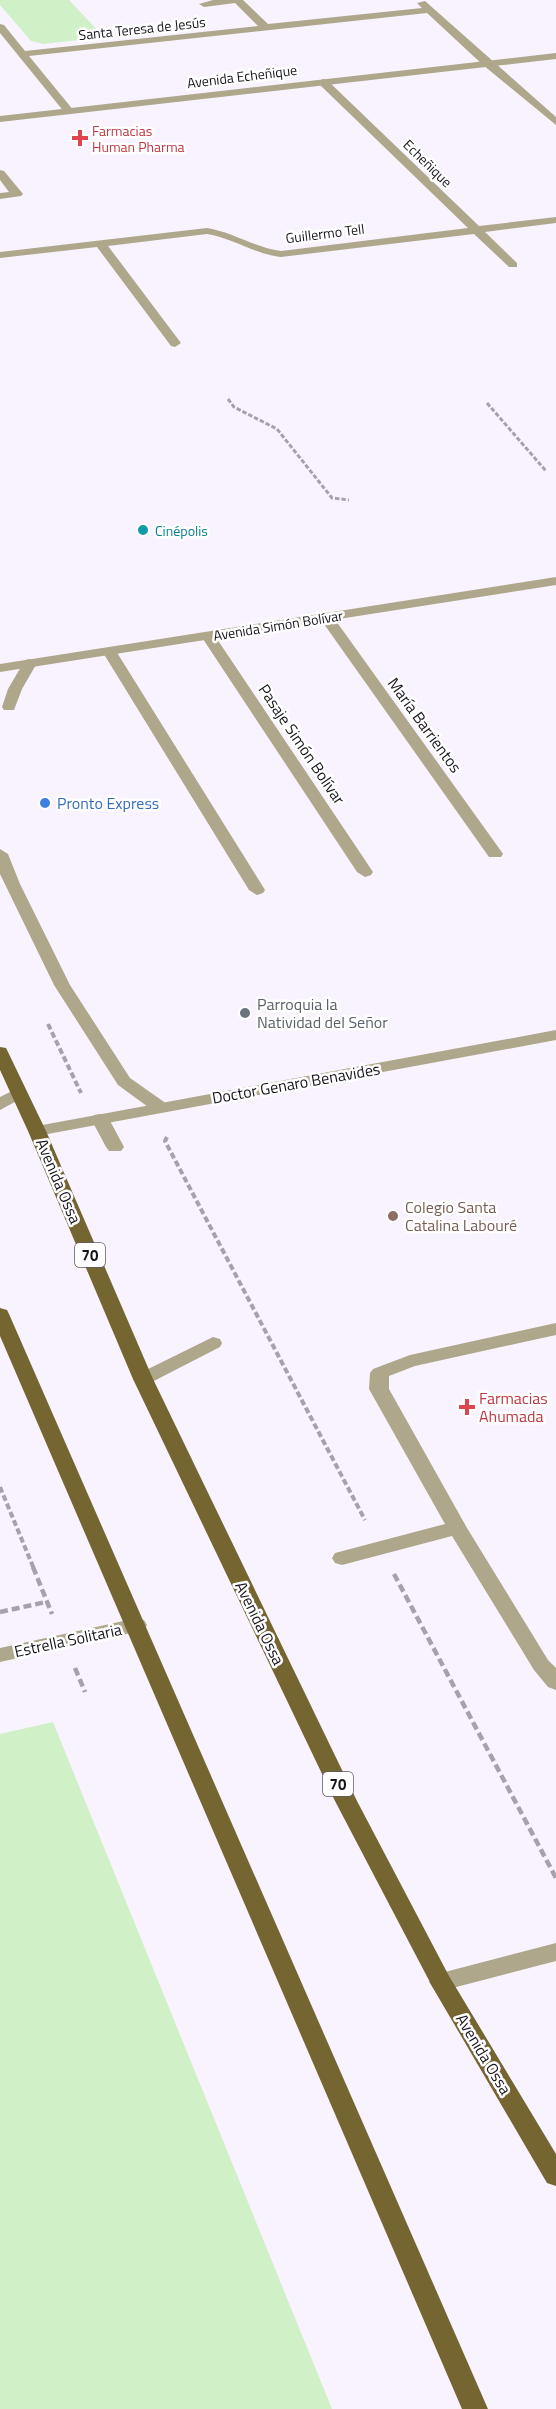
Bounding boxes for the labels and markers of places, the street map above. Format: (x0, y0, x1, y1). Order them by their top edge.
place label: Farmacias Human Pharma (92, 120, 185, 157)
marker: Farmacias Human Pharma (73, 131, 87, 145)
place label: Cinépolis (155, 520, 208, 541)
marker: Cinépolis (136, 523, 150, 537)
place label: Pronto Express (57, 791, 159, 815)
marker: Pronto Express (38, 796, 52, 810)
place label: Parroquia la Natividad del Señor (257, 992, 388, 1034)
marker: Parroquia la Natividad del Señor (238, 1006, 252, 1020)
place label: Colegio Santa Catalina Labouré (405, 1195, 517, 1237)
marker: Colegio Santa Catalina Labouré (386, 1209, 400, 1223)
place label: Farmacias Ahumada (479, 1386, 548, 1428)
marker: Farmacias Ahumada (460, 1400, 474, 1414)

